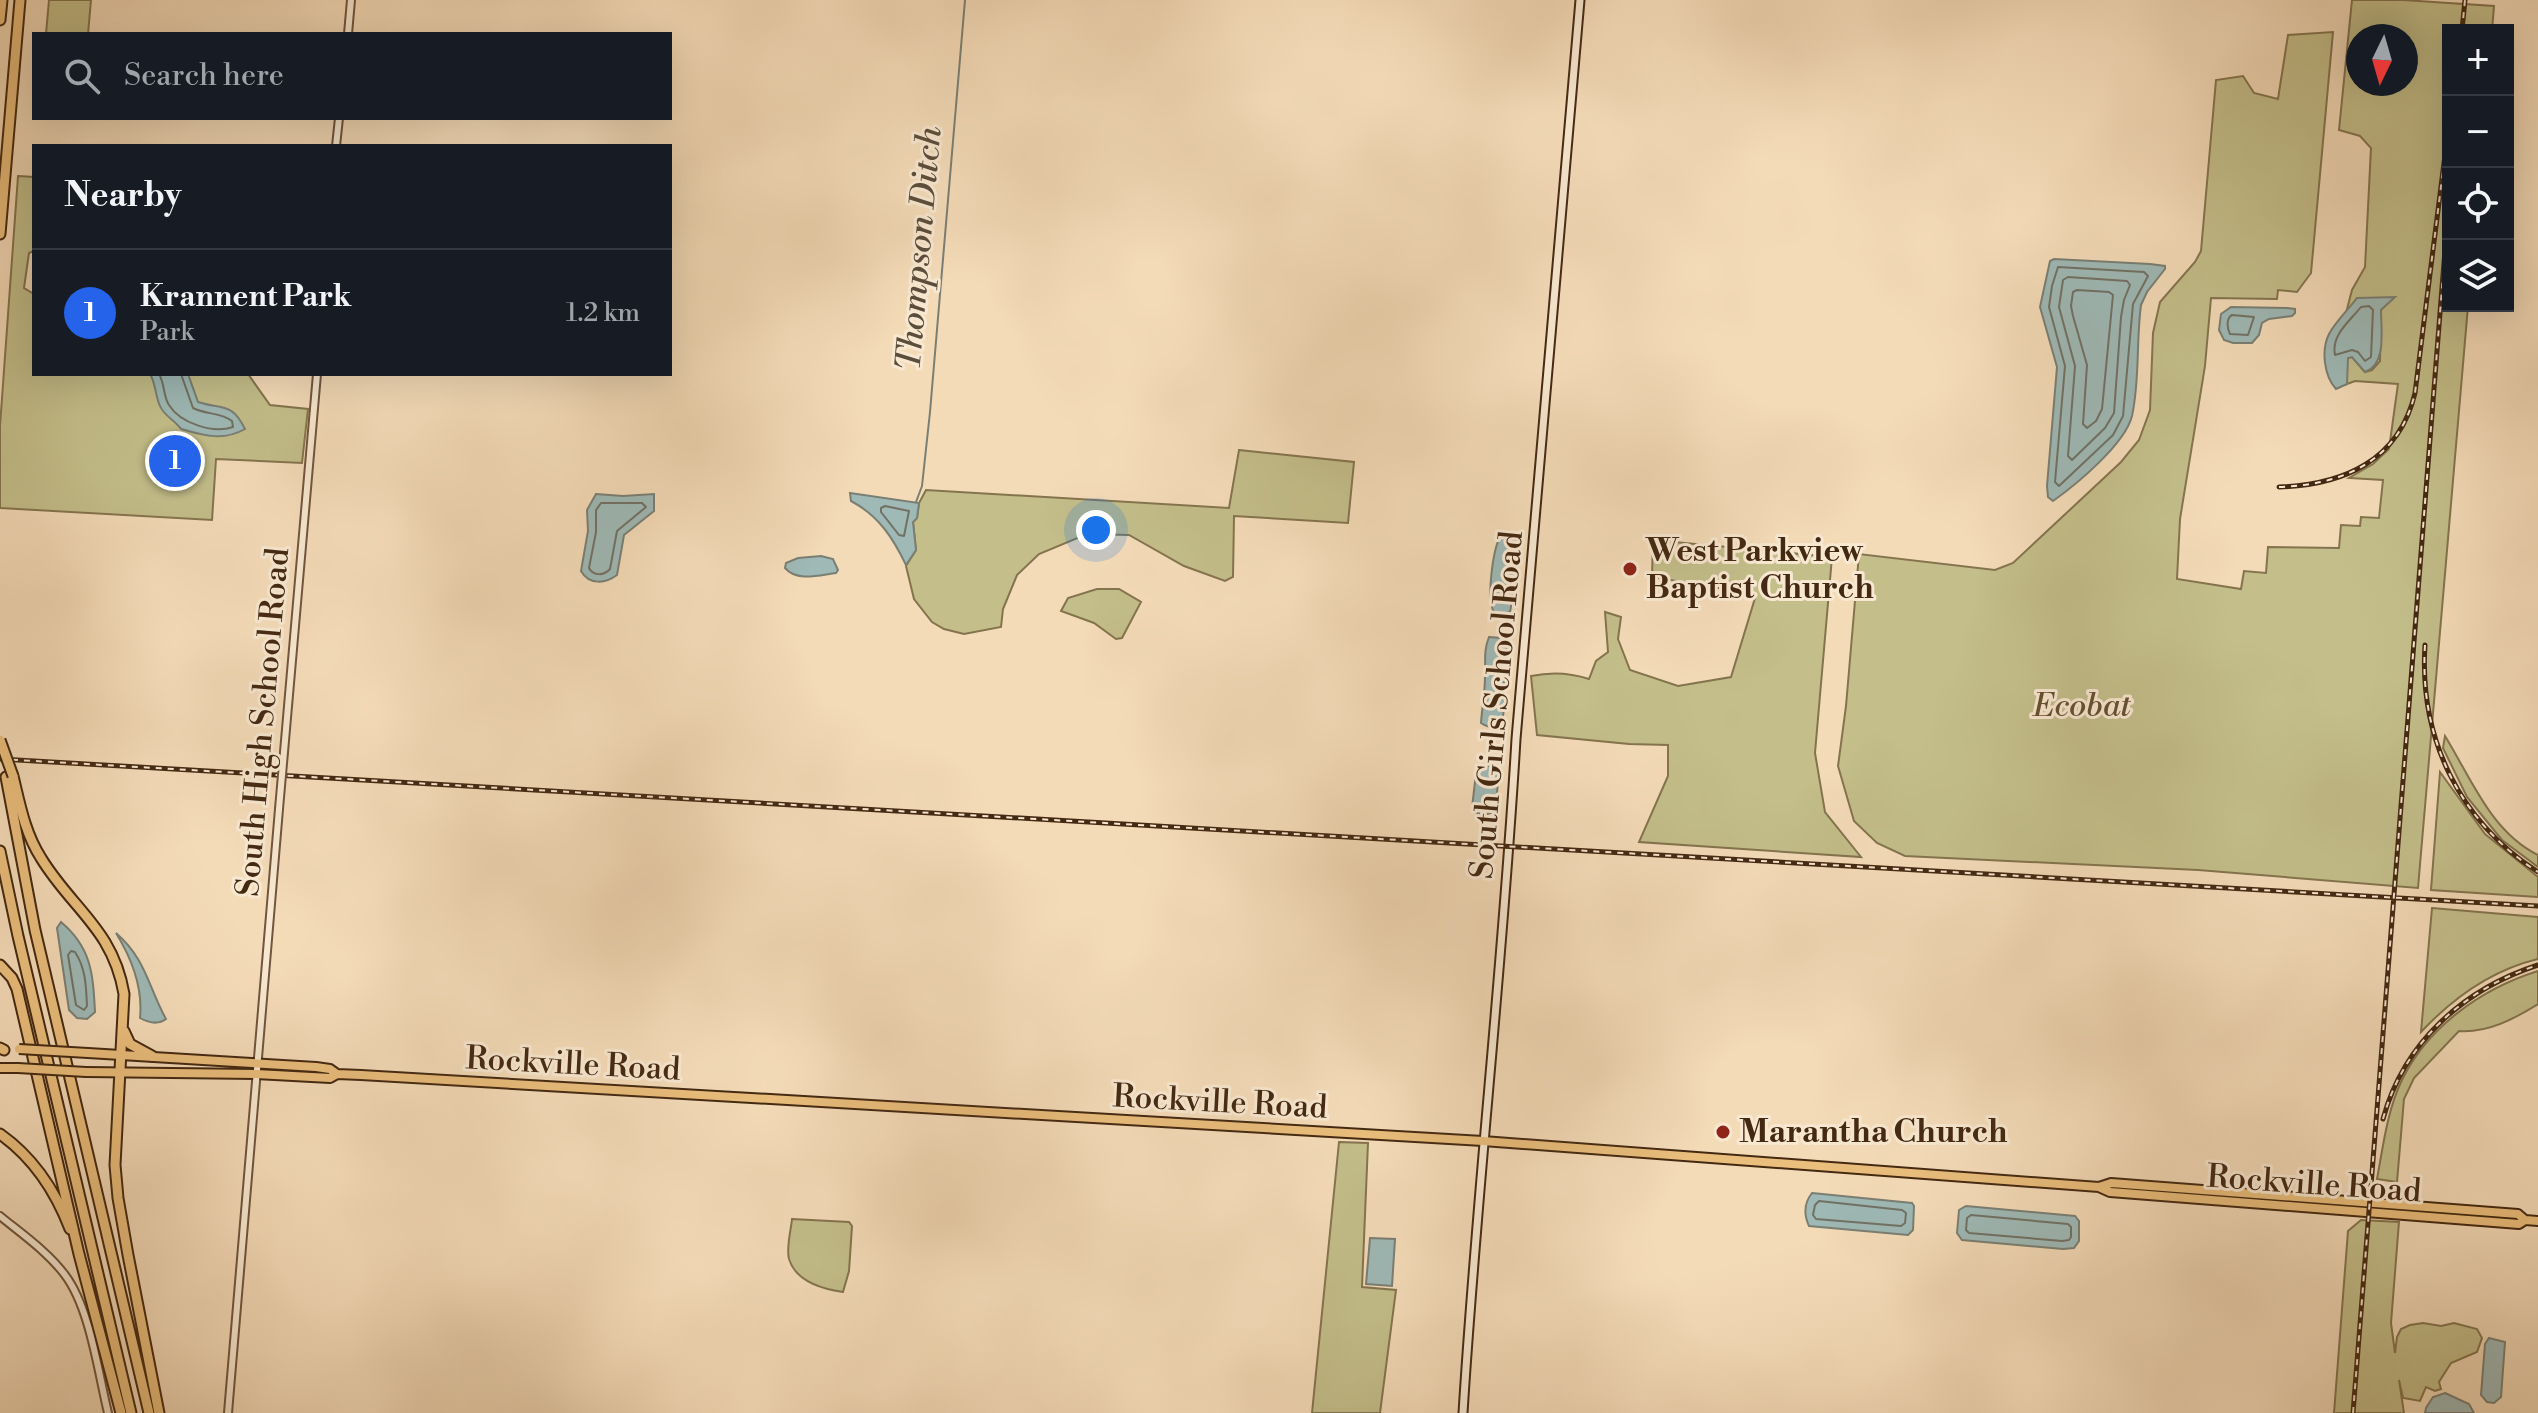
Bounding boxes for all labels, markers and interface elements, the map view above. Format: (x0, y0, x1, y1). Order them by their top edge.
north arrow (2346, 24, 2418, 96)
map controls (2442, 24, 2514, 312)
button: + (2442, 24, 2514, 96)
search box (32, 32, 672, 120)
icon: search (60, 54, 104, 98)
text: Search here (124, 57, 284, 95)
button: − (2442, 96, 2514, 168)
water label: Thompson Ditch (888, 124, 952, 373)
button: locate (2442, 168, 2514, 240)
text: Nearby (64, 175, 182, 217)
button: layers (2442, 240, 2514, 312)
text: Krannent Park (140, 278, 351, 316)
text: 1 (84, 297, 96, 329)
text: 1.2 km (566, 297, 640, 329)
text: Park (140, 316, 194, 348)
pin: 1 (149, 431, 201, 491)
your location (1076, 510, 1116, 550)
street label: South Girls School Road (1462, 529, 1532, 881)
place label: West Parkview Baptist Church (1645, 531, 1874, 608)
street label: South High School Road (228, 546, 298, 898)
marker: West Parkview Baptist Church (1621, 560, 1639, 578)
park label: Ecobat (2031, 686, 2131, 726)
street label: Rockville Road (465, 1038, 681, 1090)
street label: Rockville Road (1112, 1076, 1328, 1128)
place label: Marantha Church (1739, 1112, 2008, 1152)
marker: Marantha Church (1714, 1123, 1732, 1141)
street label: Rockville Road (2205, 1157, 2423, 1211)

